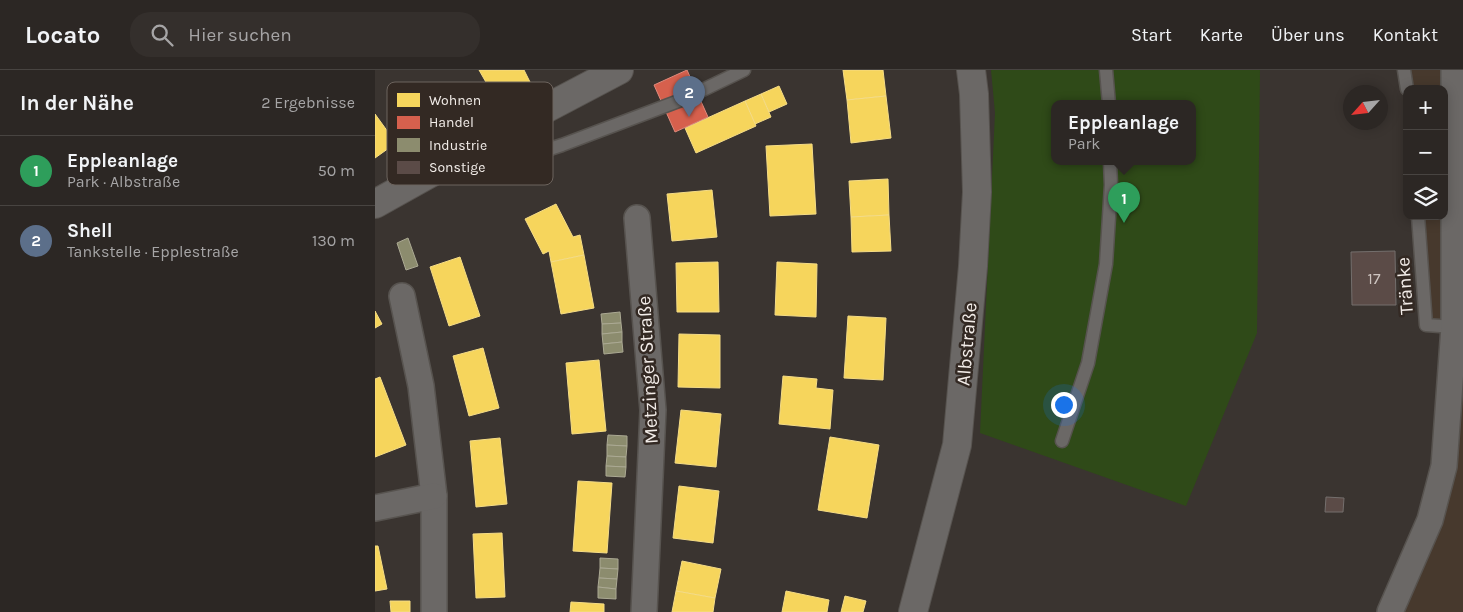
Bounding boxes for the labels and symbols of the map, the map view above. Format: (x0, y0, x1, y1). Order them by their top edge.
pin: 2 (673, 76, 705, 117)
legend (387, 82, 553, 185)
north arrow (1343, 85, 1388, 130)
text: Wohnen (429, 92, 481, 109)
text: Handel (429, 114, 474, 131)
text: Industrie (429, 137, 487, 154)
text: Sonstige (429, 159, 485, 176)
pin: 1 (1108, 182, 1140, 223)
street label: Tränke (1392, 257, 1418, 315)
house number: 17 (1368, 269, 1381, 288)
street label: Metzinger Straße (633, 295, 663, 445)
street label: Albstraße (952, 302, 982, 387)
your location (1051, 392, 1077, 418)

